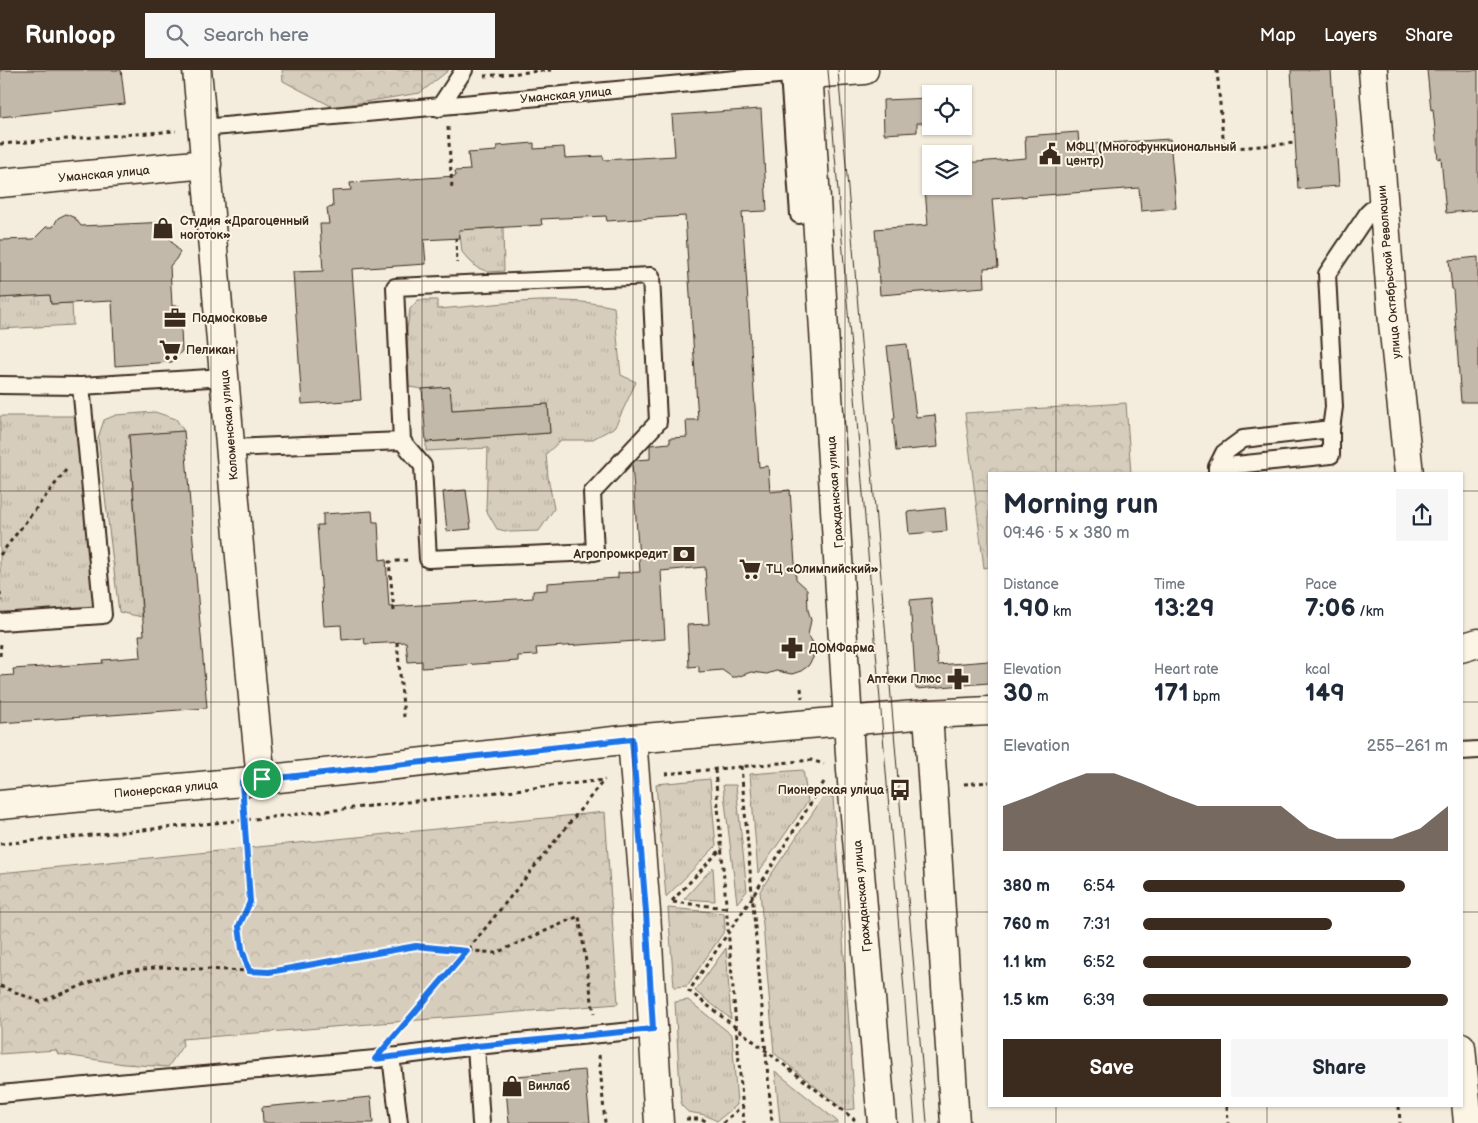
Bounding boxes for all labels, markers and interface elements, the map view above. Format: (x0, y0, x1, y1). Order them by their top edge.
search box (145, 13, 495, 58)
text: Runloop (25, 21, 115, 50)
icon: search (163, 21, 191, 49)
text: Search here (203, 24, 309, 47)
text: Map (1260, 25, 1296, 46)
text: Layers (1324, 25, 1377, 46)
text: Share (1405, 25, 1453, 46)
street label: Уманская улица (520, 84, 612, 107)
map controls (922, 85, 972, 195)
button: locate (922, 85, 972, 135)
place label: МФЦ (Многофункциональный центр) (1066, 140, 1236, 169)
public building icon: МФЦ (Многофункциональный центр) (1037, 141, 1063, 167)
button: layers (922, 145, 972, 195)
street label: Уманская улица (58, 163, 150, 186)
street label: улица Октябрьской Революции (1374, 184, 1405, 359)
place label: Студия «Драгоценный ноготок» (180, 214, 309, 243)
shop icon: Студия «Драгоценный ноготок» (150, 215, 176, 241)
office icon: Подмосковье (162, 305, 188, 331)
place label: Подмосковье (192, 311, 268, 326)
supermarket icon: Пеликан (157, 337, 183, 363)
place label: Пеликан (186, 343, 236, 358)
street label: Коломенская улица (217, 369, 242, 481)
street label: Гражданская улица (824, 435, 847, 548)
text: Morning run (1003, 488, 1158, 521)
button: share (1396, 489, 1448, 541)
text: 09:46 · 5 × 380 m (1003, 524, 1129, 543)
bank icon: Агропромкредит (671, 541, 697, 567)
place label: Агропромкредит (572, 547, 668, 562)
supermarket icon: ТЦ «Олимпийский» (737, 556, 763, 582)
place label: ТЦ «Олимпийский» (766, 562, 879, 577)
text: Distance (1003, 576, 1059, 593)
text: Time (1154, 576, 1185, 593)
text: Pace (1305, 576, 1337, 593)
text: 1.90 (1003, 593, 1049, 624)
text: 13:29 (1154, 593, 1215, 624)
text: 7:06 (1305, 593, 1356, 624)
text: km (1049, 603, 1071, 620)
text: /km (1356, 603, 1384, 620)
pharmacy icon: ДОМФарма (779, 635, 805, 661)
place label: ДОМФарма (809, 641, 876, 656)
text: Elevation (1003, 661, 1061, 678)
text: Heart rate (1154, 661, 1219, 678)
text: kcal (1305, 661, 1330, 678)
pharmacy icon: Аптеки Плюс (945, 666, 971, 692)
place label: Аптеки Плюс (866, 672, 941, 687)
text: 30 (1003, 678, 1033, 709)
text: 171 (1154, 678, 1189, 709)
text: 149 (1305, 678, 1345, 709)
text: m (1033, 688, 1049, 705)
text: bpm (1189, 688, 1220, 705)
text: Elevation (1003, 737, 1070, 756)
text: 255–261 m (1367, 737, 1448, 756)
pin (241, 758, 283, 800)
icon: arrive (248, 765, 276, 793)
street label: Пионерская улица (113, 777, 219, 802)
bus stop icon: Пионерская улица (887, 777, 913, 803)
place label: Пионерская улица (778, 783, 885, 798)
street label: Гражданская улица (850, 839, 875, 953)
text: 380 m (1003, 877, 1050, 896)
text: 6:54 (1083, 877, 1115, 896)
text: 760 m (1003, 915, 1049, 934)
text: 7:31 (1083, 915, 1110, 934)
text: 1.1 km (1003, 953, 1046, 972)
text: 6:52 (1083, 953, 1115, 972)
text: 1.5 km (1003, 991, 1049, 1010)
text: 6:39 (1083, 991, 1115, 1010)
button: Save (1003, 1039, 1221, 1097)
button: Share (1231, 1039, 1448, 1097)
shop icon: Винлаб (499, 1073, 525, 1099)
place label: Винлаб (528, 1079, 570, 1094)

